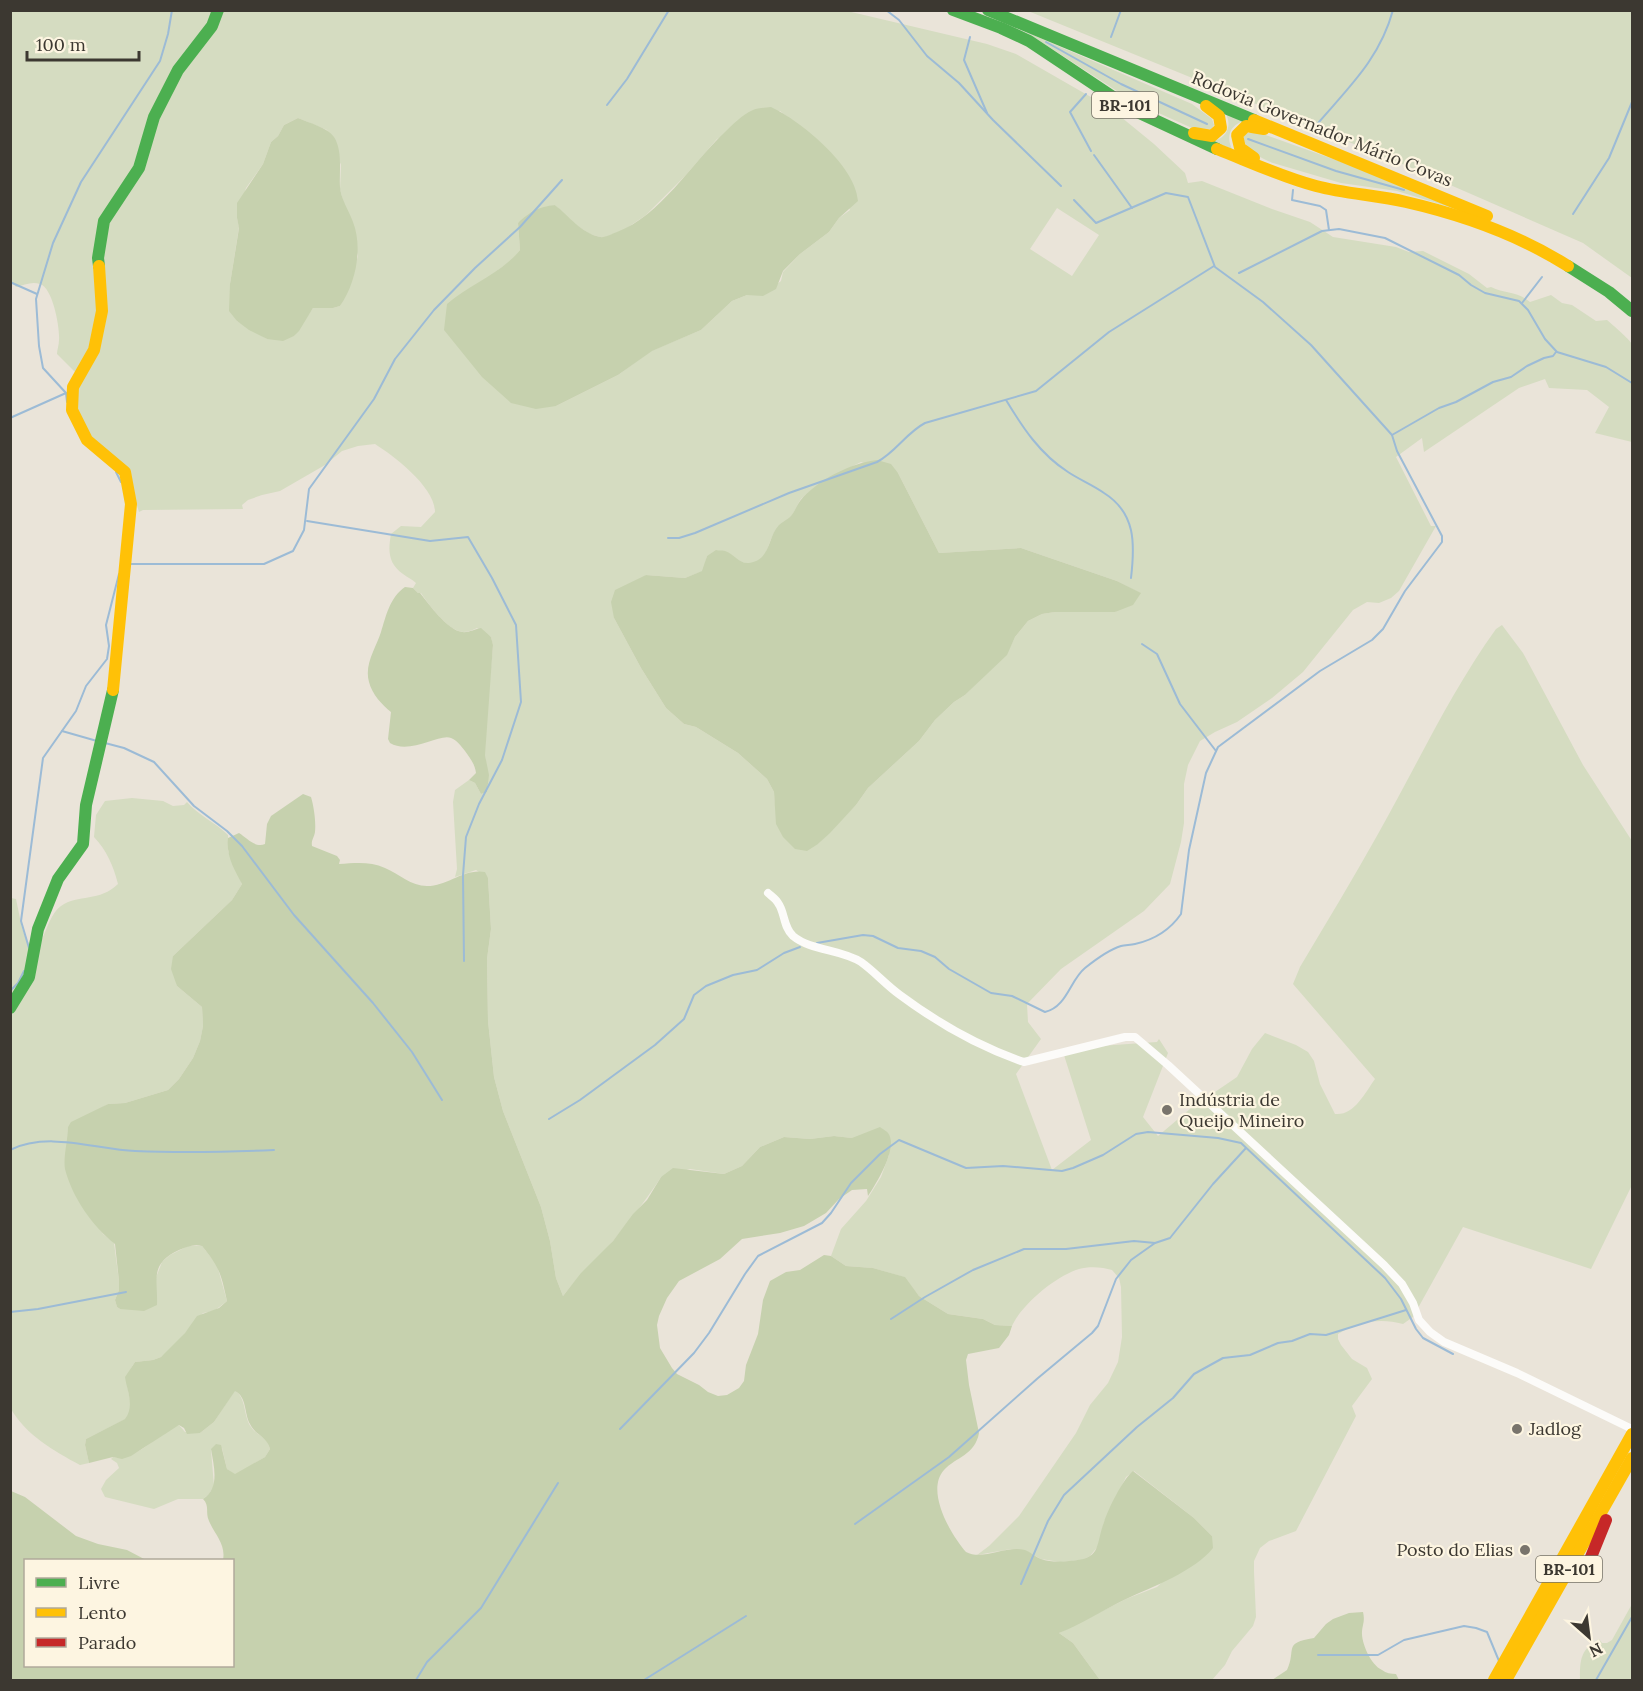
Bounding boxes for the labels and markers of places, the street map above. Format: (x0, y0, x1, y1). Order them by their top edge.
place label: Indústria de Queijo Mineiro (1179, 1088, 1304, 1132)
marker: Indústria de Queijo Mineiro (1160, 1103, 1174, 1117)
place label: Jadlog (1528, 1417, 1582, 1440)
marker: Jadlog (1510, 1422, 1524, 1436)
place label: Posto do Elias (1396, 1538, 1513, 1561)
marker: Posto do Elias (1518, 1543, 1532, 1557)

